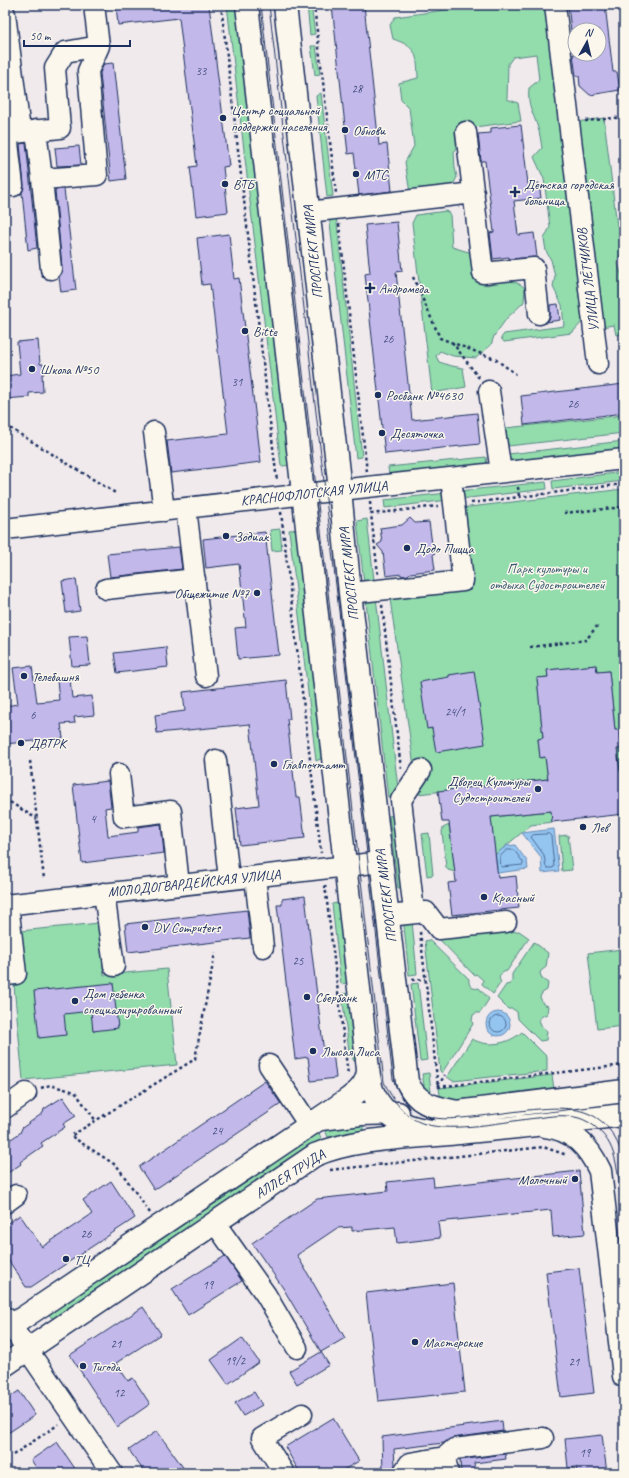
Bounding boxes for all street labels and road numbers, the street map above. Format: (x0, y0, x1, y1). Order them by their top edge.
street label: ПРОСПЕКТ МИРА (300, 204, 326, 299)
street label: УЛИЦА ЛЁТЧИКОВ (573, 226, 603, 332)
street label: КРАСНОФЛОТСКАЯ УЛИЦА (240, 477, 389, 509)
street label: ПРОСПЕКТ МИРА (336, 526, 362, 621)
street label: ПРОСПЕКТ МИРА (372, 848, 400, 944)
street label: МОЛОДОГВАРДЕЙСКАЯ УЛИЦА (107, 865, 282, 901)
street label: АЛЛЕЯ ТРУДА (252, 1145, 329, 1202)

